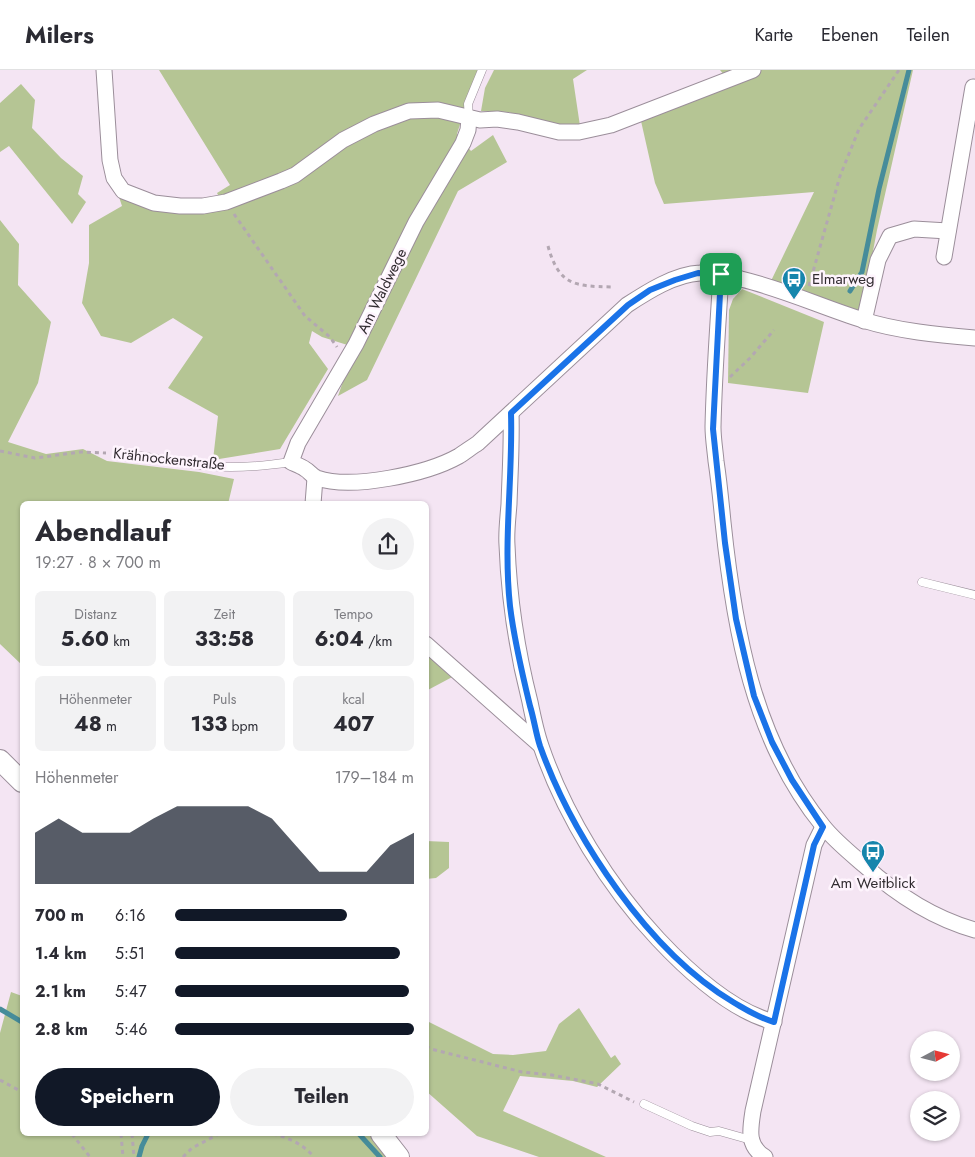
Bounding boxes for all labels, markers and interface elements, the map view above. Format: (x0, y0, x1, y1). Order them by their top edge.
text: Milers (25, 17, 94, 52)
text: Karte (754, 22, 793, 48)
text: Ebenen (821, 22, 879, 48)
text: Teilen (907, 22, 950, 48)
street label: Am Waldwege (352, 244, 412, 337)
pin (700, 253, 742, 295)
icon: arrive (707, 260, 735, 288)
bus stop icon: Elmarweg (781, 266, 807, 300)
place label: Elmarweg (812, 268, 874, 290)
street label: Krähnockenstraße (112, 442, 226, 476)
text: Abendlauf (35, 511, 171, 552)
button: share (362, 518, 414, 570)
text: 19:27 · 8 × 700 m (35, 551, 161, 574)
text: Distanz (74, 604, 117, 624)
text: Zeit (214, 604, 235, 624)
text: Tempo (334, 604, 373, 624)
text: 5.60 (61, 624, 109, 654)
text: 33:58 (195, 624, 254, 654)
text: 6:04 (315, 624, 364, 654)
text: km (109, 631, 130, 651)
text: /km (364, 631, 392, 651)
text: Höhenmeter (59, 689, 132, 709)
text: Puls (213, 689, 236, 709)
text: kcal (342, 689, 365, 709)
text: 48 (74, 709, 102, 739)
text: 133 (191, 709, 227, 739)
text: 407 (333, 709, 374, 739)
text: m (102, 716, 117, 736)
text: bpm (227, 716, 258, 736)
text: Höhenmeter (35, 766, 119, 789)
text: 179–184 m (335, 766, 414, 789)
bus stop icon: Am Weitblick (860, 839, 886, 873)
place label: Am Weitblick (831, 872, 916, 894)
text: 700 m (35, 904, 84, 927)
text: 6:16 (115, 904, 145, 927)
text: 1.4 km (35, 942, 87, 965)
text: 5:51 (115, 942, 145, 965)
text: 2.1 km (35, 980, 86, 1003)
text: 5:47 (115, 980, 147, 1003)
text: 2.8 km (35, 1018, 88, 1041)
text: 5:46 (115, 1018, 147, 1041)
north arrow (910, 1031, 960, 1081)
map controls (910, 1031, 960, 1141)
button: Speichern (35, 1068, 220, 1126)
button: Teilen (230, 1068, 414, 1126)
button: layers (910, 1091, 960, 1141)

